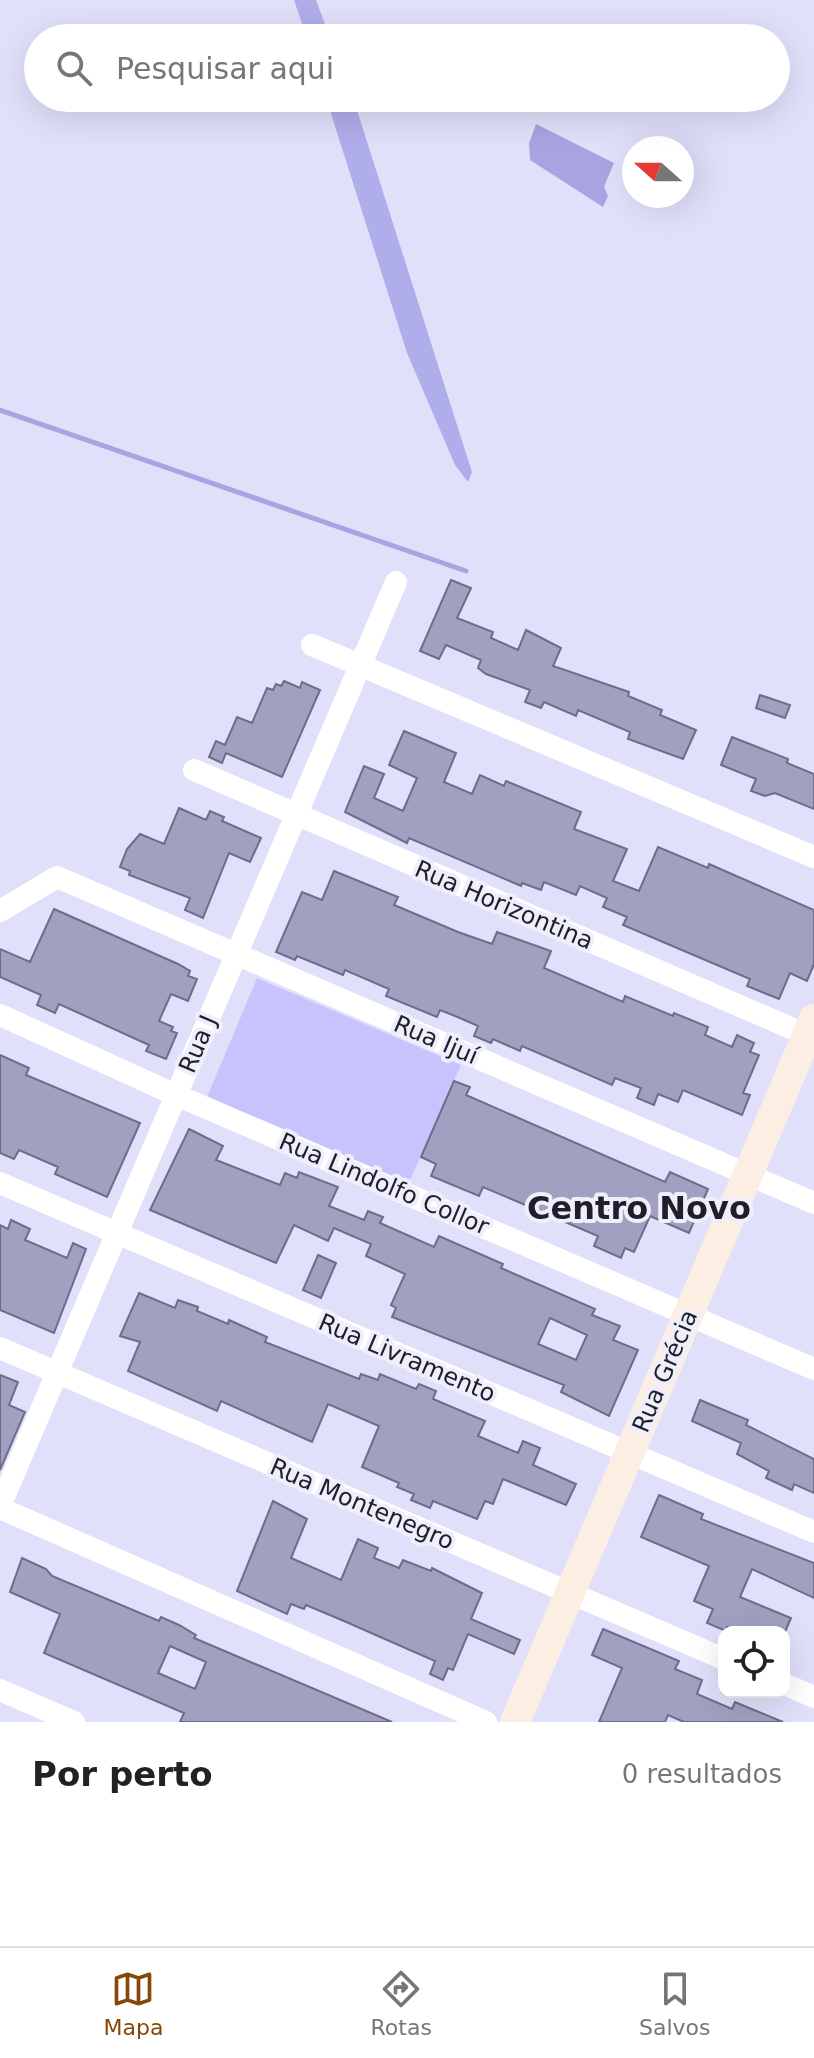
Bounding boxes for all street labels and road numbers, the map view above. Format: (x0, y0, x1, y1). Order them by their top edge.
street label: Rua Horizontina (411, 855, 597, 955)
street label: Rua Ijuí (390, 1010, 484, 1071)
street label: Rua J (173, 1011, 223, 1077)
street label: Rua Lindolfo Collor (275, 1127, 493, 1241)
street label: Rua Grécia (627, 1306, 703, 1436)
street label: Rua Livramento (314, 1308, 500, 1408)
street label: Rua Montenegro (266, 1453, 458, 1555)

